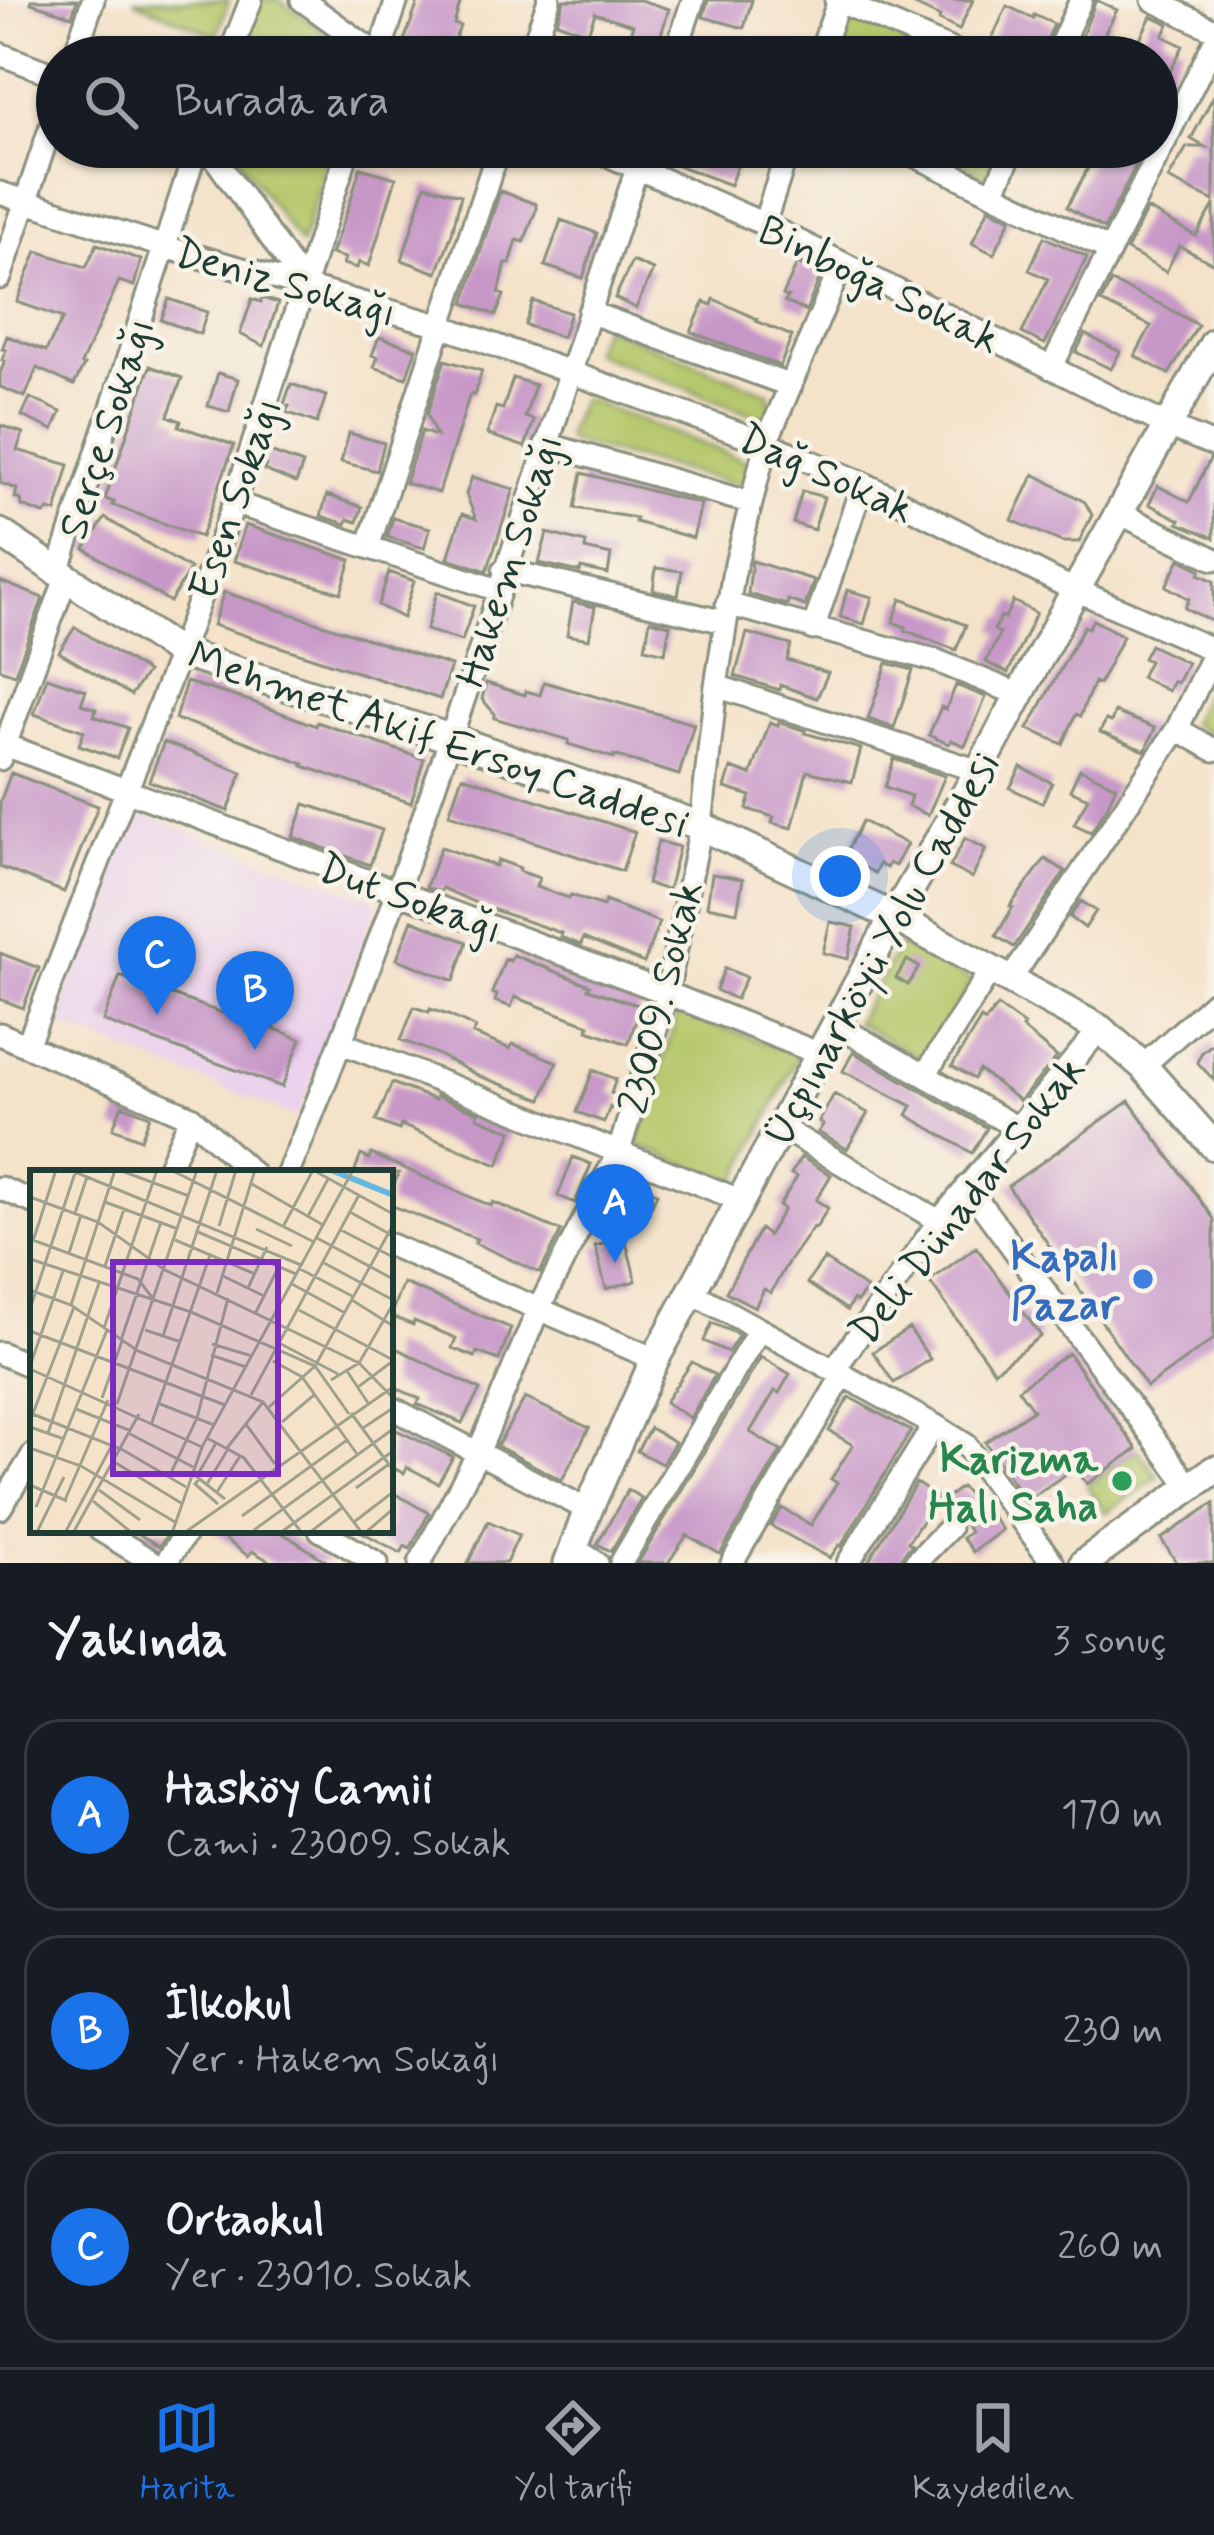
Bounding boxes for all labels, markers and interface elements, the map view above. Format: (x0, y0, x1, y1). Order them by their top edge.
search box (36, 36, 1178, 168)
icon: search (78, 69, 144, 135)
text: Burada ara (174, 73, 389, 132)
street label: Binboğa Sokak (748, 204, 1009, 368)
street label: Deniz Sokağı (168, 226, 402, 342)
street label: Serçe Sokağı (47, 311, 170, 547)
street label: Esen Sokağı (177, 391, 297, 607)
street label: Dağ Sokak (729, 412, 922, 538)
street label: Hakem Sokağı (445, 427, 578, 695)
street label: Mehmet Akif Ersoy Caddesi (180, 630, 696, 853)
street label: Üçpınarköyü Yolu Caddesi (751, 742, 1015, 1157)
street label: Dut Sokağı (310, 842, 509, 959)
your location (810, 846, 870, 906)
street label: 23009. Sokak (607, 876, 718, 1120)
pin: C (118, 916, 196, 1015)
pin: B (216, 951, 294, 1050)
street label: Deli Dünadar Sokak (838, 1045, 1099, 1357)
pin: A (576, 1164, 654, 1263)
inset map (30, 1170, 393, 1533)
place label: Kapalı Pazar (1011, 1231, 1120, 1334)
marker: Kapalı Pazar (1130, 1266, 1156, 1292)
place label: Karizma Halı Saha (929, 1433, 1100, 1536)
marker: Karizma Halı Saha (1109, 1468, 1135, 1494)
text: Yakında (48, 1608, 228, 1674)
text: 3 sonuç (1053, 1616, 1166, 1667)
text: Hasköy Camii (165, 1760, 432, 1819)
text: A (77, 1790, 103, 1841)
text: 170 m (1061, 1790, 1163, 1841)
text: Cami · 23009. Sokak (165, 1819, 510, 1870)
text: İlkokul (165, 1976, 293, 2035)
text: B (78, 2006, 102, 2057)
text: 230 m (1062, 2006, 1163, 2057)
text: Yer · Hakem Sokağı (165, 2035, 500, 2086)
text: Ortaokul (165, 2192, 324, 2251)
text: C (76, 2222, 104, 2273)
text: 260 m (1057, 2222, 1163, 2273)
text: Yer · 23010. Sokak (165, 2251, 472, 2302)
tab: Harita (140, 2395, 234, 2511)
tab: Yol tarifi (514, 2395, 632, 2511)
tab: Kaydedilen (912, 2395, 1074, 2511)

